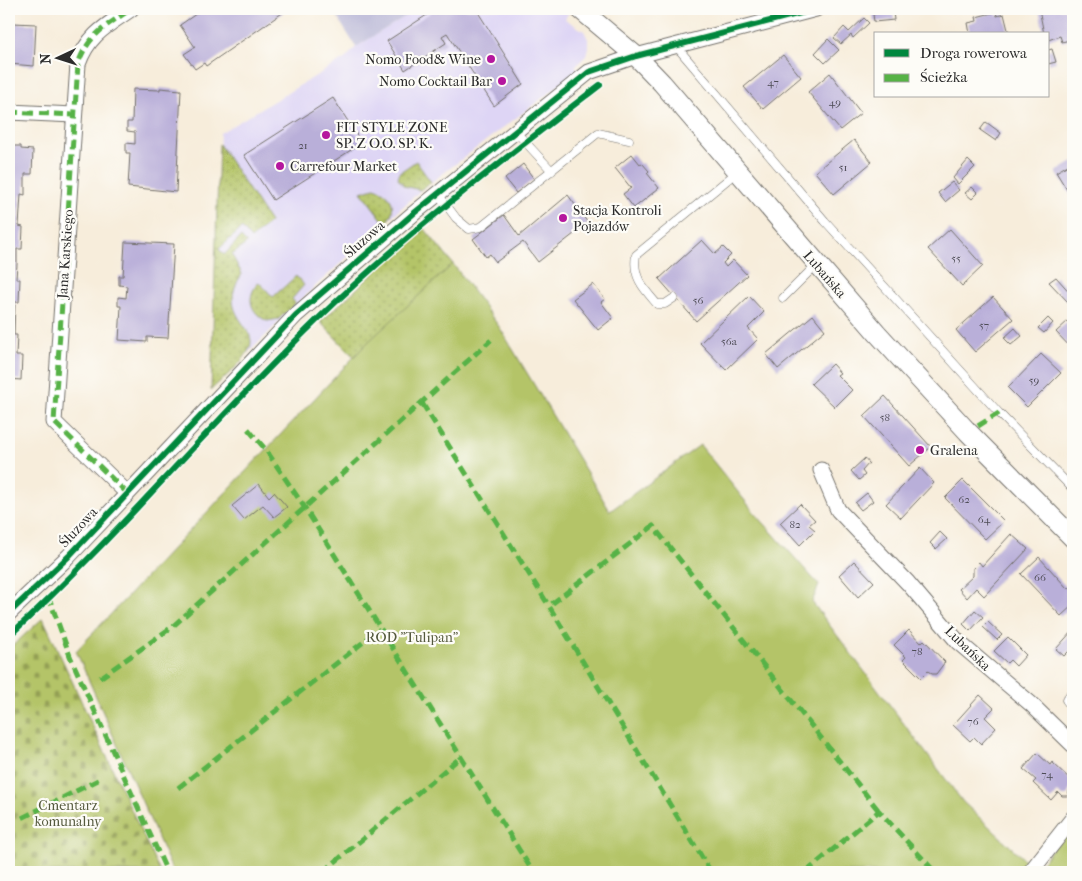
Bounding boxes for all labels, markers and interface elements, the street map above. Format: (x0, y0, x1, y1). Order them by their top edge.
north arrow (32, 32, 82, 82)
legend (874, 32, 1050, 98)
text: Droga rowerowa (920, 44, 1028, 62)
place label: Nomo Food& Wine (365, 51, 481, 68)
text: N (37, 53, 54, 65)
marker: Nomo Food& Wine (485, 53, 497, 65)
text: Ścieżka (920, 68, 968, 86)
place label: Nomo Cocktail Bar (379, 73, 492, 90)
marker: Nomo Cocktail Bar (496, 75, 508, 87)
house number: 47 (767, 76, 779, 89)
house number: 49 (829, 96, 841, 109)
place label: FIT STYLE ZONE SP. Z O.O. SP. K. (336, 119, 448, 152)
marker: FIT STYLE ZONE SP. Z O.O. SP. K. (320, 129, 332, 141)
house number: 21 (298, 139, 308, 152)
place label: Carrefour Market (290, 158, 397, 175)
marker: Carrefour Market (274, 160, 286, 172)
house number: 51 (839, 161, 847, 174)
place label: Stacja Kontroli Pojazdów (573, 202, 662, 235)
street label: Jana Karskiego (54, 209, 77, 300)
marker: Stacja Kontroli Pojazdów (557, 212, 569, 224)
street label: Śluzowa (340, 216, 389, 262)
street label: Lubańska (799, 247, 850, 302)
house number: 55 (951, 252, 961, 265)
house number: 56 (693, 294, 703, 307)
house number: 57 (979, 319, 989, 332)
house number: 56a (721, 335, 738, 348)
house number: 59 (1029, 374, 1039, 387)
house number: 58 (880, 411, 890, 424)
place label: Gralena (930, 442, 978, 459)
marker: Gralena (914, 444, 926, 456)
house number: 62 (958, 493, 970, 506)
street label: Śluzowa (55, 503, 102, 551)
house number: 64 (978, 513, 991, 526)
house number: 82 (789, 518, 801, 531)
house number: 66 (1034, 571, 1046, 584)
street label: Lubańska (941, 622, 994, 675)
park label: ROD "Tulipan" (366, 629, 459, 646)
house number: 78 (912, 645, 922, 658)
house number: 76 (967, 715, 979, 728)
house number: 74 (1041, 768, 1053, 781)
park label: Cmentarz komunalny (34, 797, 102, 830)

